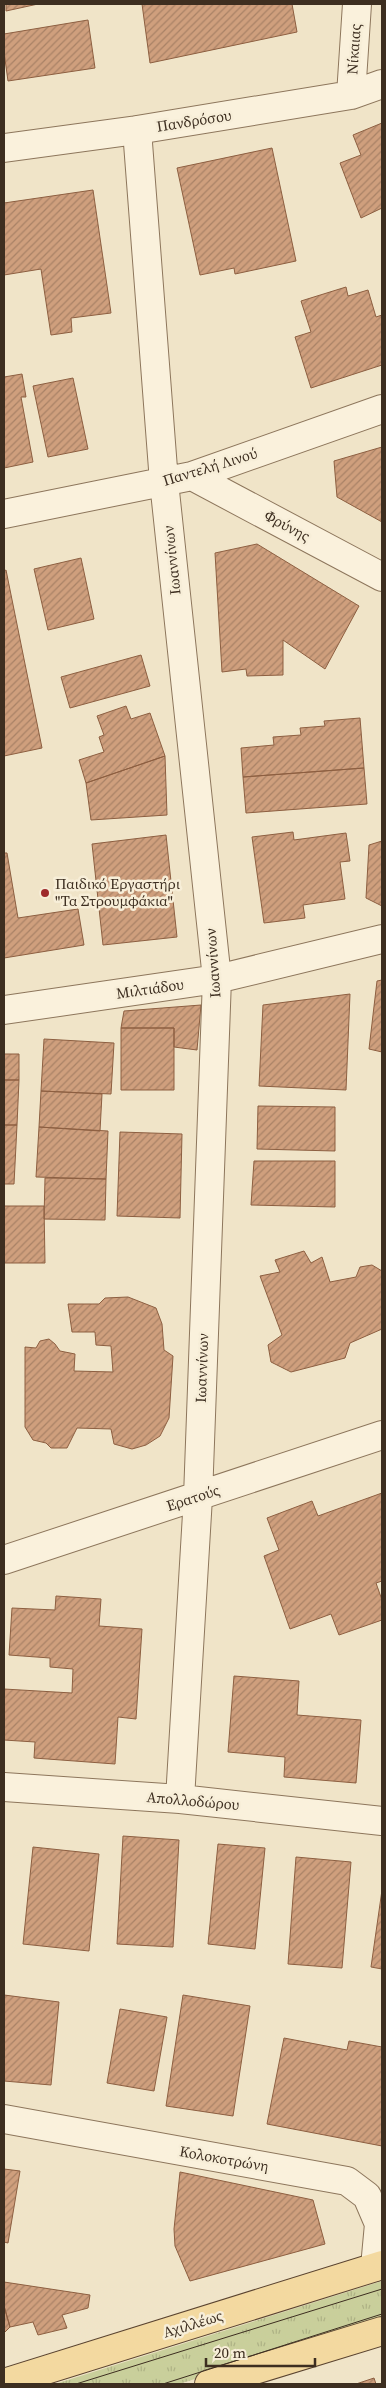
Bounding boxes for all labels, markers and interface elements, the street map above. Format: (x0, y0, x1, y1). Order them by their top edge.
street label: Νίκαιας (341, 23, 366, 75)
street label: Πανδρόσου (155, 104, 233, 137)
street label: Παντελή Λινού (160, 442, 260, 491)
street label: Φρύνης (261, 505, 314, 546)
street label: Ιωαννίνων (157, 524, 186, 596)
place label: Παιδικό Εργαστήρι "Τα Στρουμφάκια" (55, 873, 181, 911)
marker: Παιδικό Εργαστήρι "Τα Στρουμφάκια" (39, 887, 51, 899)
street label: Ιωαννίνων (200, 928, 225, 999)
street label: Μιλτιάδου (115, 973, 185, 1004)
street label: Ιωαννίνων (190, 1333, 213, 1403)
street label: Ερατούς (163, 1479, 222, 1516)
street label: Απολλοδώρου (146, 1786, 240, 1815)
street label: Κολοκοτρώνη (178, 2140, 270, 2177)
street label: Αχιλλέως (160, 2304, 225, 2343)
scale bar (206, 2336, 315, 2368)
text: 20 m (214, 2342, 246, 2363)

